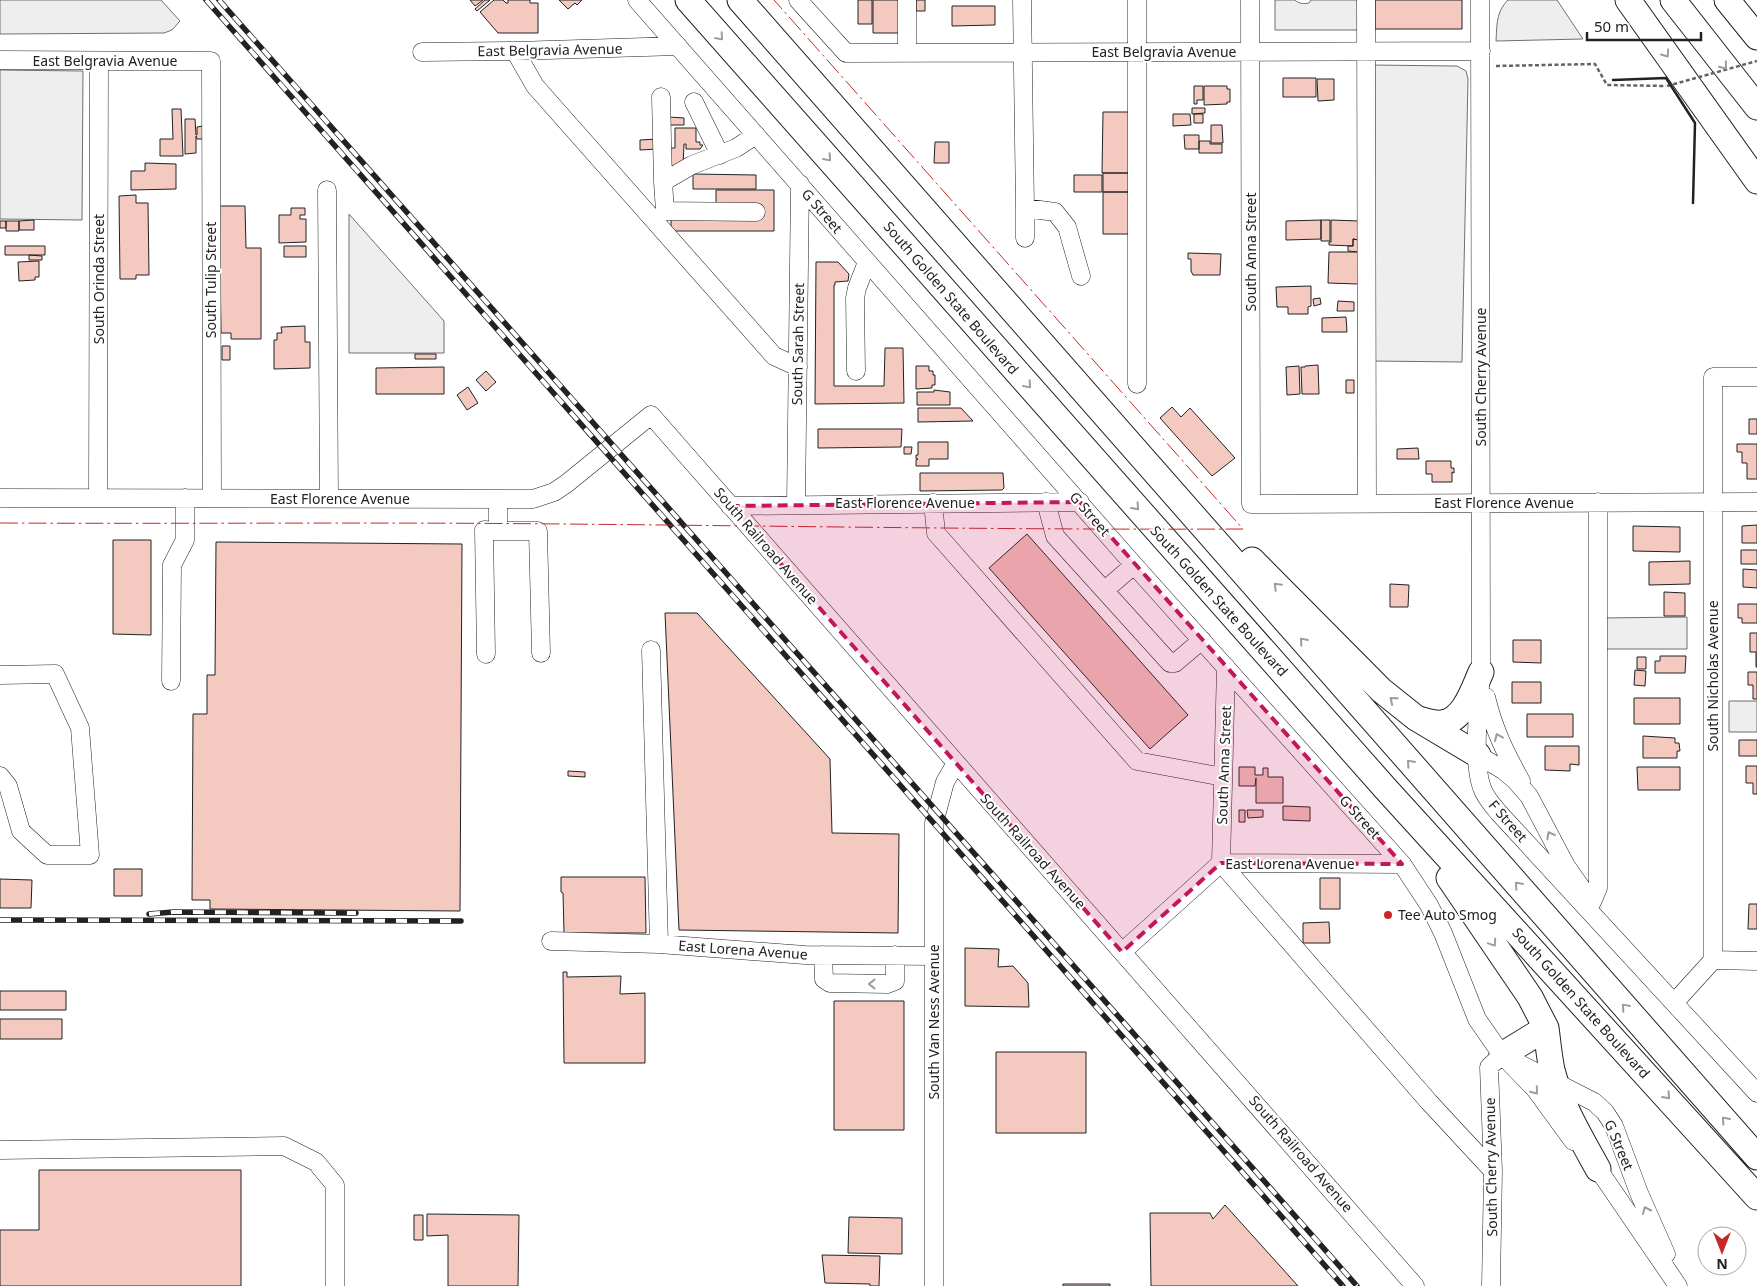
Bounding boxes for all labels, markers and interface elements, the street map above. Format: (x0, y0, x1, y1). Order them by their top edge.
scale bar (1587, 10, 1701, 42)
text: 50 m (1594, 16, 1629, 36)
one-way arrow (715, 31, 724, 40)
street label: East Belgravia Avenue (477, 39, 623, 60)
street label: East Belgravia Avenue (1092, 42, 1237, 61)
one-way arrow (1660, 48, 1669, 58)
street label: East Belgravia Avenue (33, 51, 178, 70)
one-way arrow (1719, 60, 1727, 69)
one-way arrow (822, 153, 831, 162)
street label: G Street (798, 184, 847, 237)
street label: South Anna Street (1241, 193, 1260, 312)
street label: South Orinda Street (89, 214, 108, 344)
street label: South Golden State Boulevard (880, 217, 1023, 378)
street label: South Tulip Street (201, 222, 220, 338)
street label: South Sarah Street (787, 283, 808, 405)
street label: South Cherry Avenue (1471, 307, 1490, 447)
one-way arrow (1022, 380, 1031, 389)
street label: South Railroad Avenue (710, 483, 823, 608)
street label: G Street (1066, 487, 1115, 540)
street label: East Florence Avenue (270, 489, 410, 508)
street label: East Florence Avenue (835, 493, 975, 512)
street label: East Florence Avenue (1434, 493, 1574, 512)
one-way arrow (1130, 501, 1139, 510)
street label: South Golden State Boulevard (1146, 521, 1292, 680)
one-way arrow (1274, 582, 1283, 591)
street label: South Nicholas Avenue (1703, 600, 1722, 752)
one-way arrow (1300, 638, 1309, 647)
one-way arrow (1389, 697, 1398, 706)
street label: South Anna Street (1212, 705, 1235, 825)
one-way arrow (1494, 733, 1505, 742)
one-way arrow (1407, 760, 1416, 769)
street label: South Railroad Avenue (976, 789, 1090, 913)
street label: G Street (1336, 791, 1385, 843)
street label: F Street (1485, 796, 1532, 846)
one-way arrow (1546, 831, 1556, 840)
street label: East Lorena Avenue (1225, 854, 1355, 873)
one-way arrow (1514, 882, 1523, 891)
place label: Tee Auto Smog (1398, 905, 1497, 924)
marker: Tee Auto Smog (1382, 909, 1394, 921)
street label: South Golden State Boulevard (1508, 923, 1654, 1082)
street label: East Lorena Avenue (678, 936, 808, 964)
one-way arrow (1487, 938, 1497, 947)
street label: South Van Ness Avenue (924, 944, 943, 1100)
one-way arrow (868, 979, 876, 989)
one-way arrow (1622, 1004, 1631, 1013)
one-way arrow (1530, 1085, 1538, 1094)
street label: South Railroad Avenue (1245, 1091, 1358, 1216)
one-way arrow (1661, 1091, 1670, 1100)
street label: South Cherry Avenue (1480, 1097, 1501, 1237)
street label: G Street (1600, 1117, 1639, 1173)
one-way arrow (1722, 1117, 1731, 1126)
one-way arrow (1641, 1206, 1652, 1215)
north arrow (1697, 1226, 1747, 1276)
text: N (1716, 1255, 1728, 1274)

